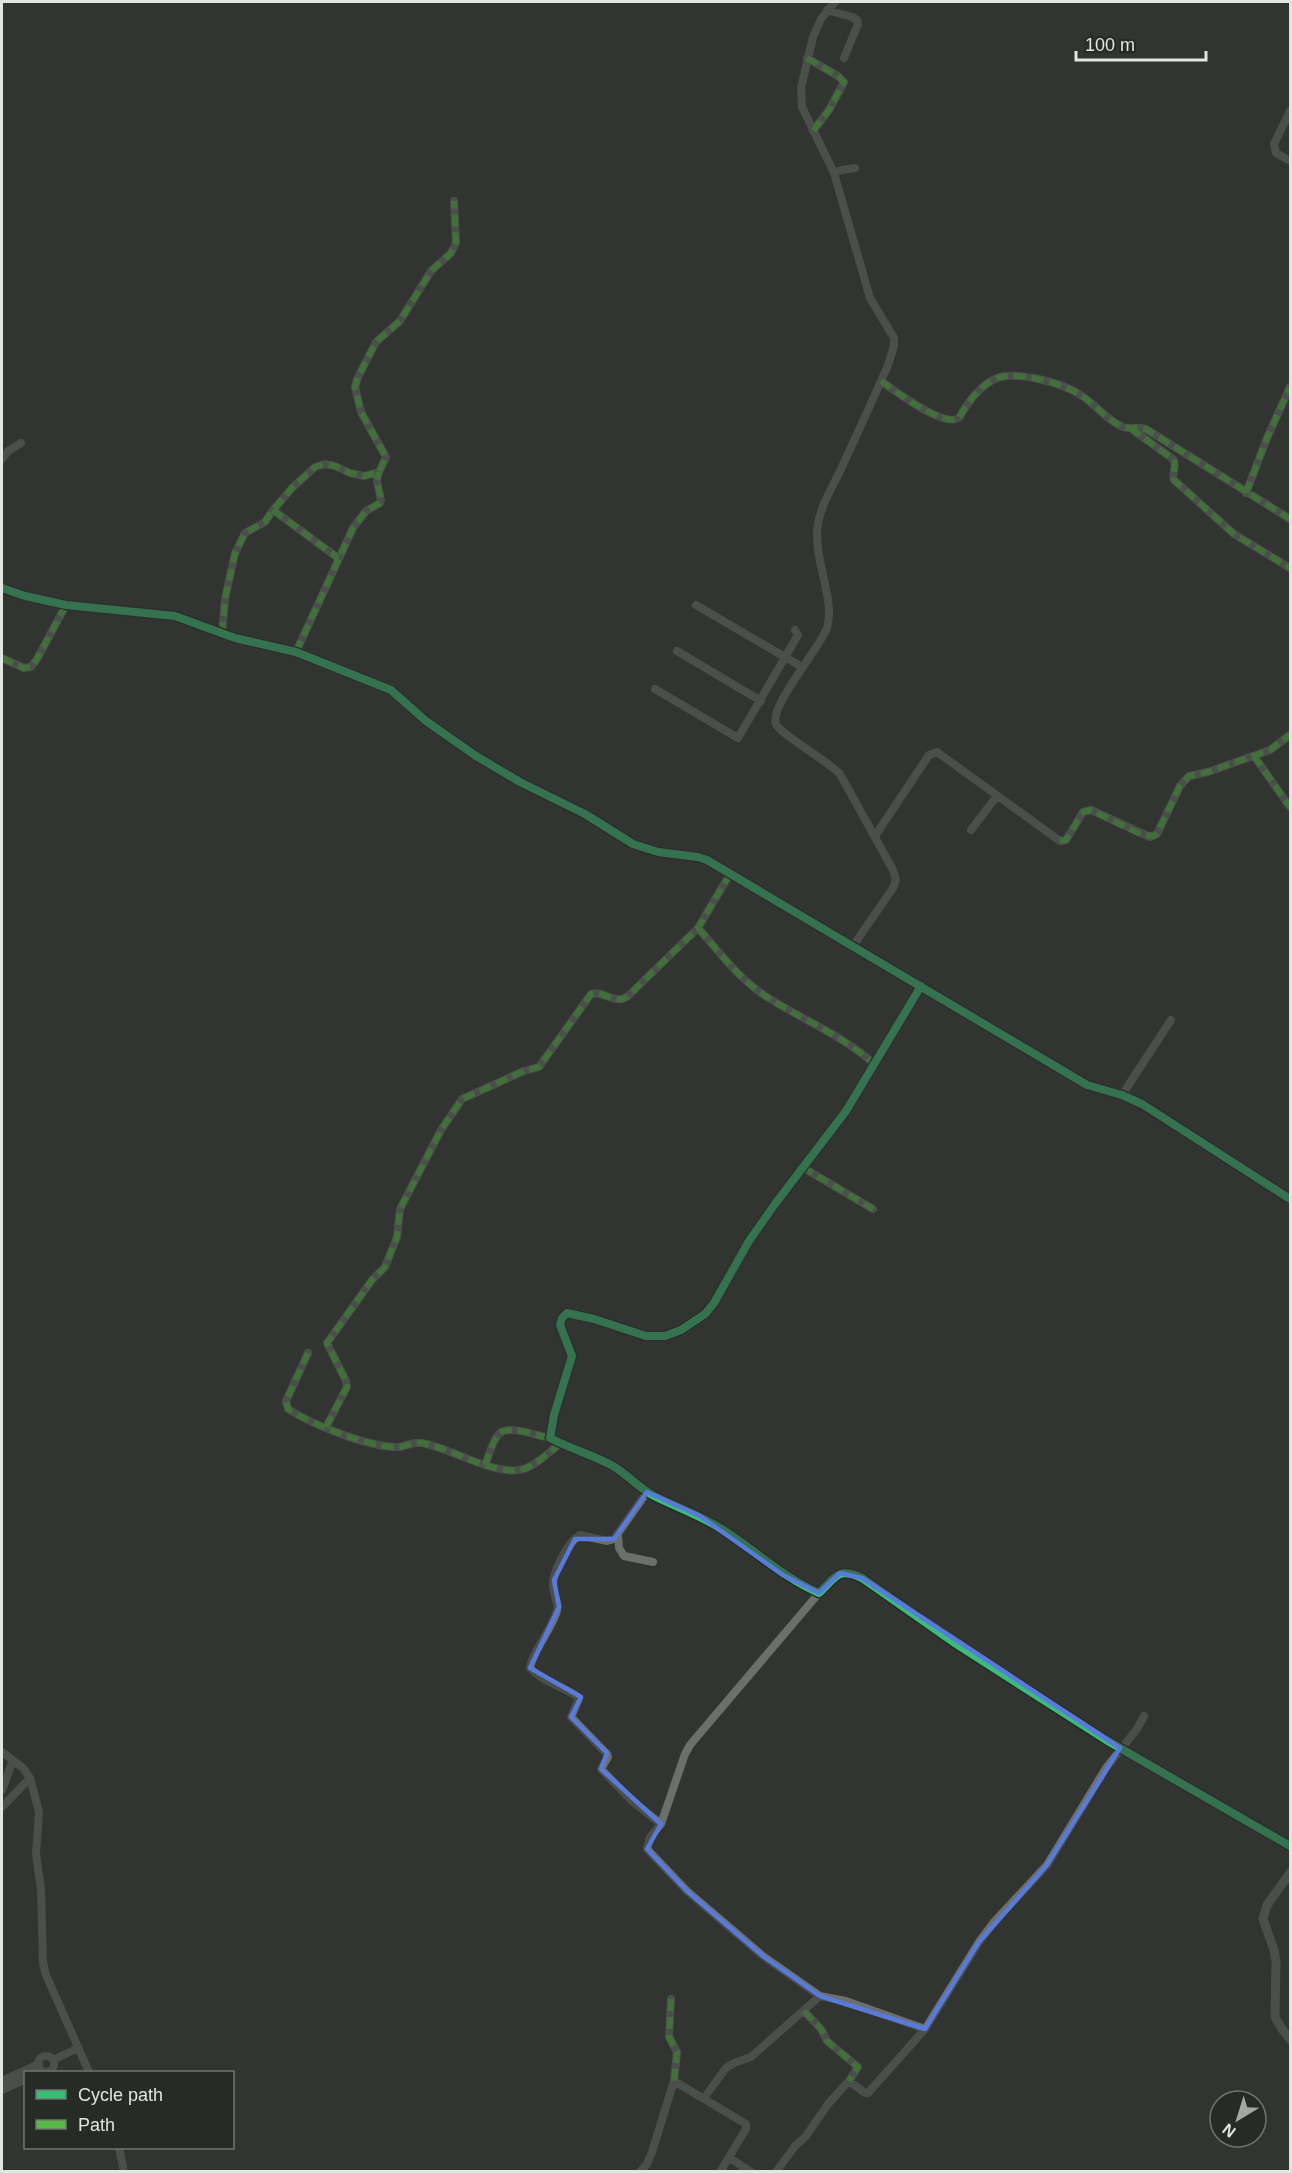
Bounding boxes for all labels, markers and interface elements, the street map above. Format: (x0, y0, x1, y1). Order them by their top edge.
scale bar (1076, 24, 1206, 62)
text: 100 m (1085, 35, 1135, 55)
legend (24, 2071, 234, 2149)
text: Cycle path (78, 2085, 163, 2105)
north arrow (1208, 2089, 1268, 2149)
text: Path (78, 2115, 115, 2135)
text: N (1219, 2120, 1239, 2141)

